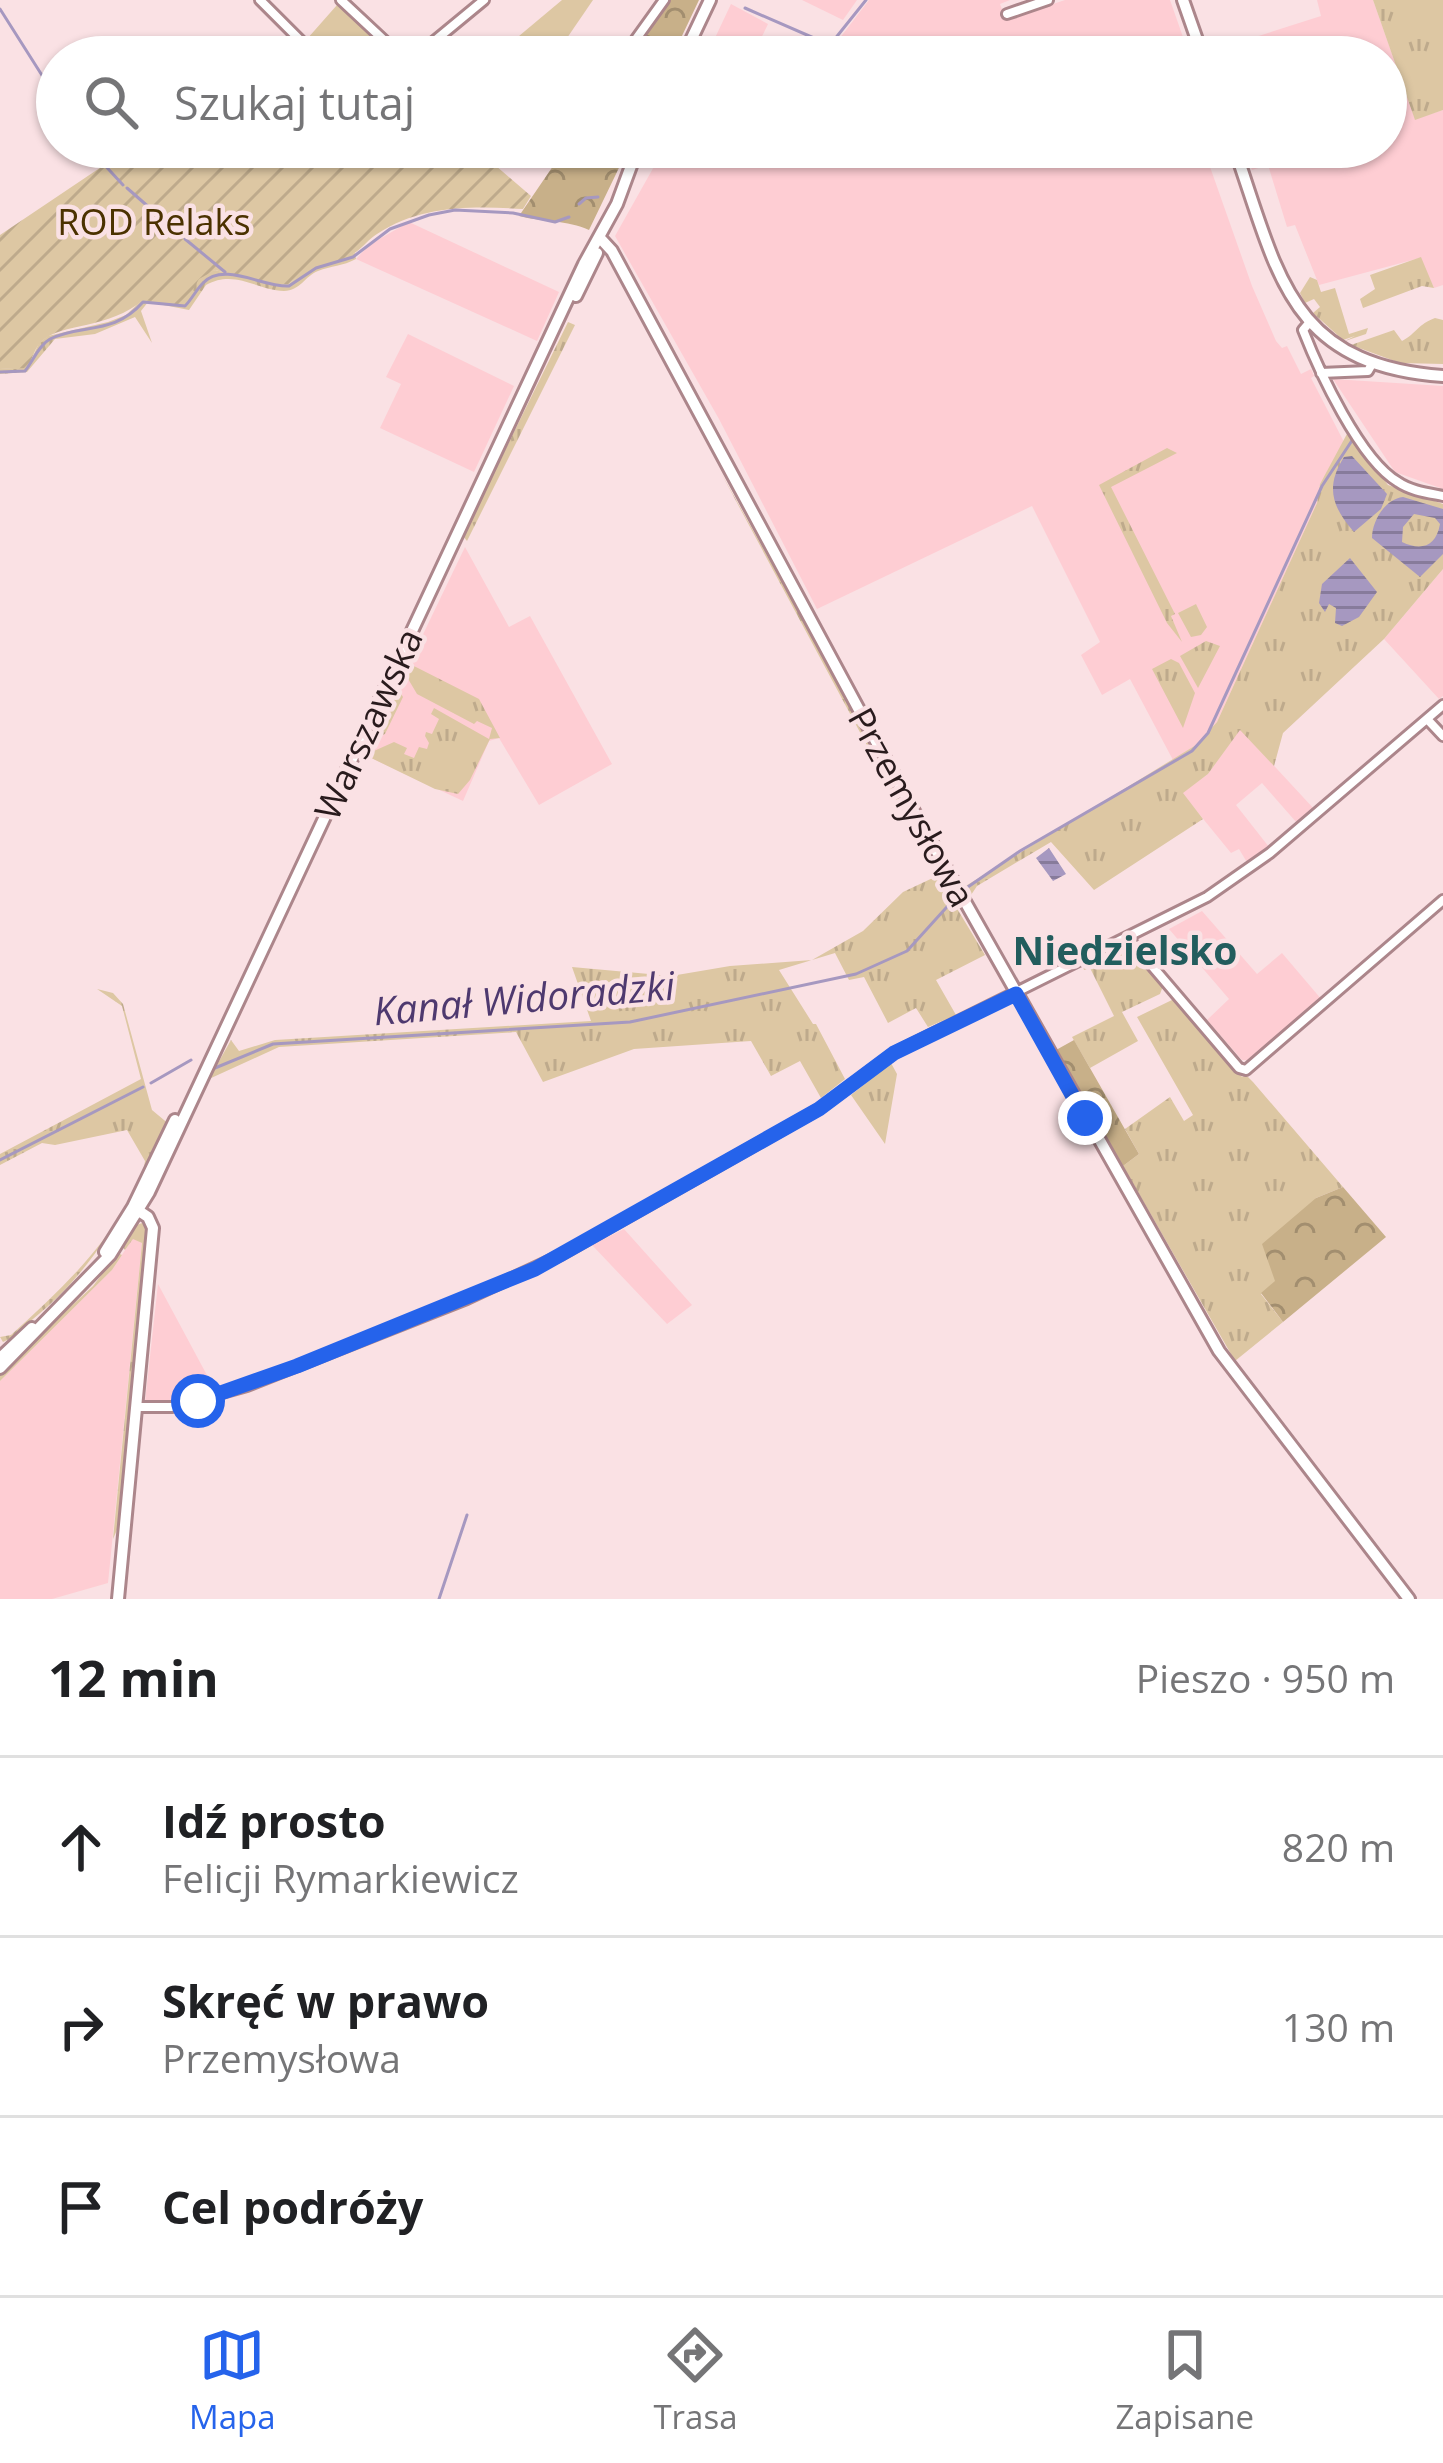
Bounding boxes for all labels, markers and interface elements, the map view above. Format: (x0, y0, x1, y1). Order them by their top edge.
search box (36, 36, 1407, 168)
icon: search (78, 69, 144, 135)
text: Szukaj tutaj (174, 72, 415, 133)
park label: ROD Relaks (57, 197, 251, 246)
street label: Warszawska (302, 620, 434, 828)
street label: Przemysłowa (837, 699, 987, 915)
district label: Niedzielsko (1013, 923, 1237, 976)
water label: Kanał Widoradzki (371, 957, 678, 1037)
route end (1058, 1091, 1112, 1145)
route start (171, 1374, 225, 1428)
text: 12 min (48, 1642, 219, 1712)
text: Pieszo · 950 m (1136, 1651, 1395, 1704)
text: Idź prosto (162, 1790, 386, 1851)
icon: ahead (48, 1814, 114, 1880)
text: 820 m (1282, 1820, 1395, 1873)
text: Felicji Rymarkiewicz (162, 1851, 519, 1904)
text: Skręć w prawo (162, 1970, 489, 2031)
icon: right (48, 1994, 114, 2060)
text: 130 m (1282, 2000, 1395, 2053)
text: Przemysłowa (162, 2031, 401, 2084)
icon: arrive (48, 2174, 114, 2240)
text: Cel podróży (162, 2176, 423, 2237)
tab: Mapa (189, 2322, 276, 2439)
tab: Trasa (653, 2322, 738, 2439)
tab: Zapisane (1115, 2322, 1254, 2439)

